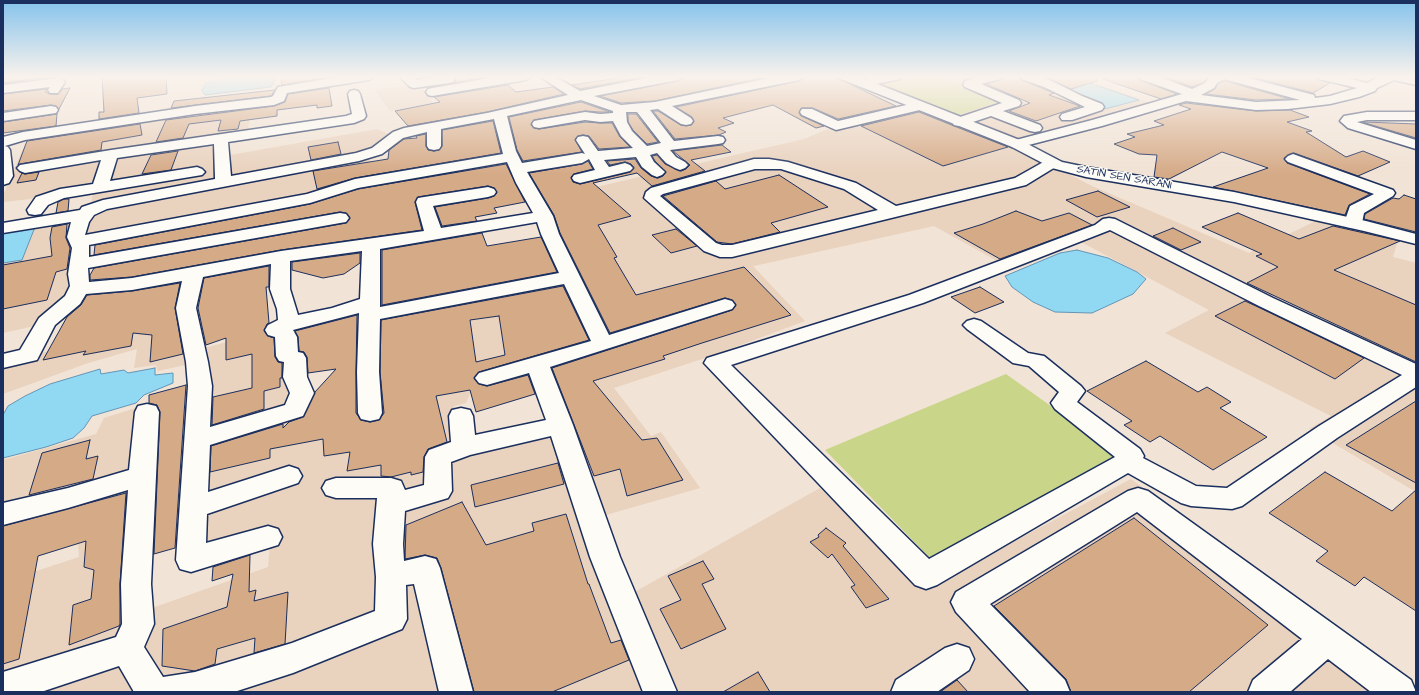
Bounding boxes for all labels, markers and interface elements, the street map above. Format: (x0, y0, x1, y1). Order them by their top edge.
street label: SATIN SEN SARANI (1075, 163, 1173, 193)

